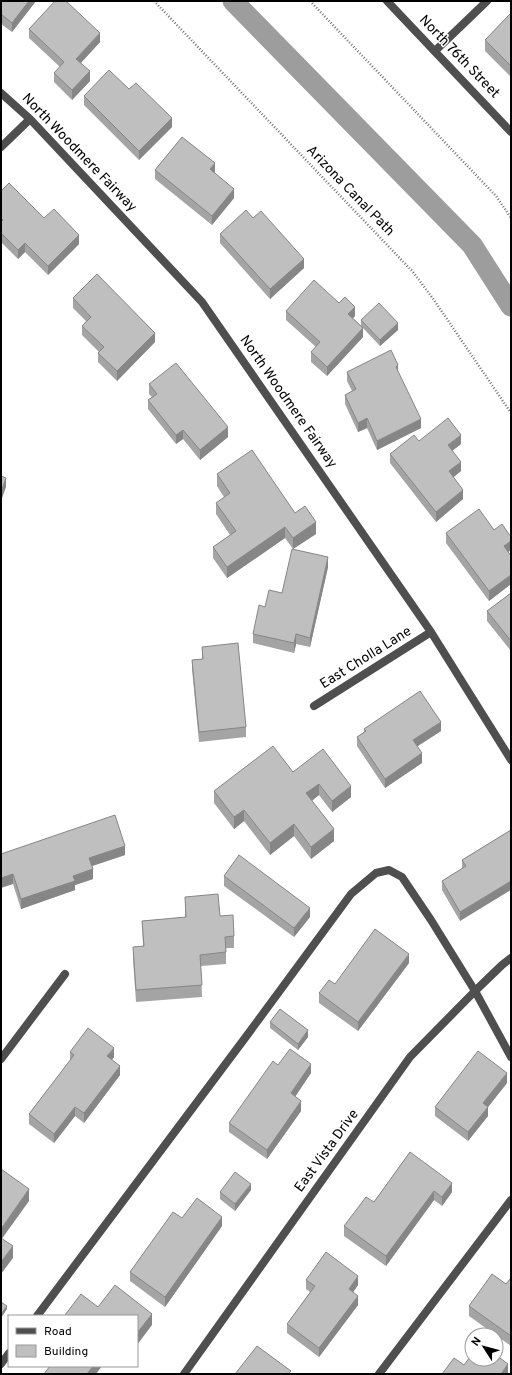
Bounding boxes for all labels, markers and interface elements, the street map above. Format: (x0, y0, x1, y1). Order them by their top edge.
street label: North 76th Street (415, 12, 503, 102)
street label: North Woodmere Fairway (18, 90, 140, 216)
street label: Arizona Canal Path (302, 142, 398, 240)
street label: North Woodmere Fairway (236, 332, 340, 472)
street label: East Cholla Lane (317, 623, 415, 693)
street label: East Vista Drive (291, 1106, 363, 1196)
legend (8, 1315, 138, 1367)
text: Road (44, 1324, 72, 1340)
north arrow (464, 1327, 504, 1367)
text: N (469, 1334, 485, 1349)
text: Building (44, 1344, 88, 1360)

